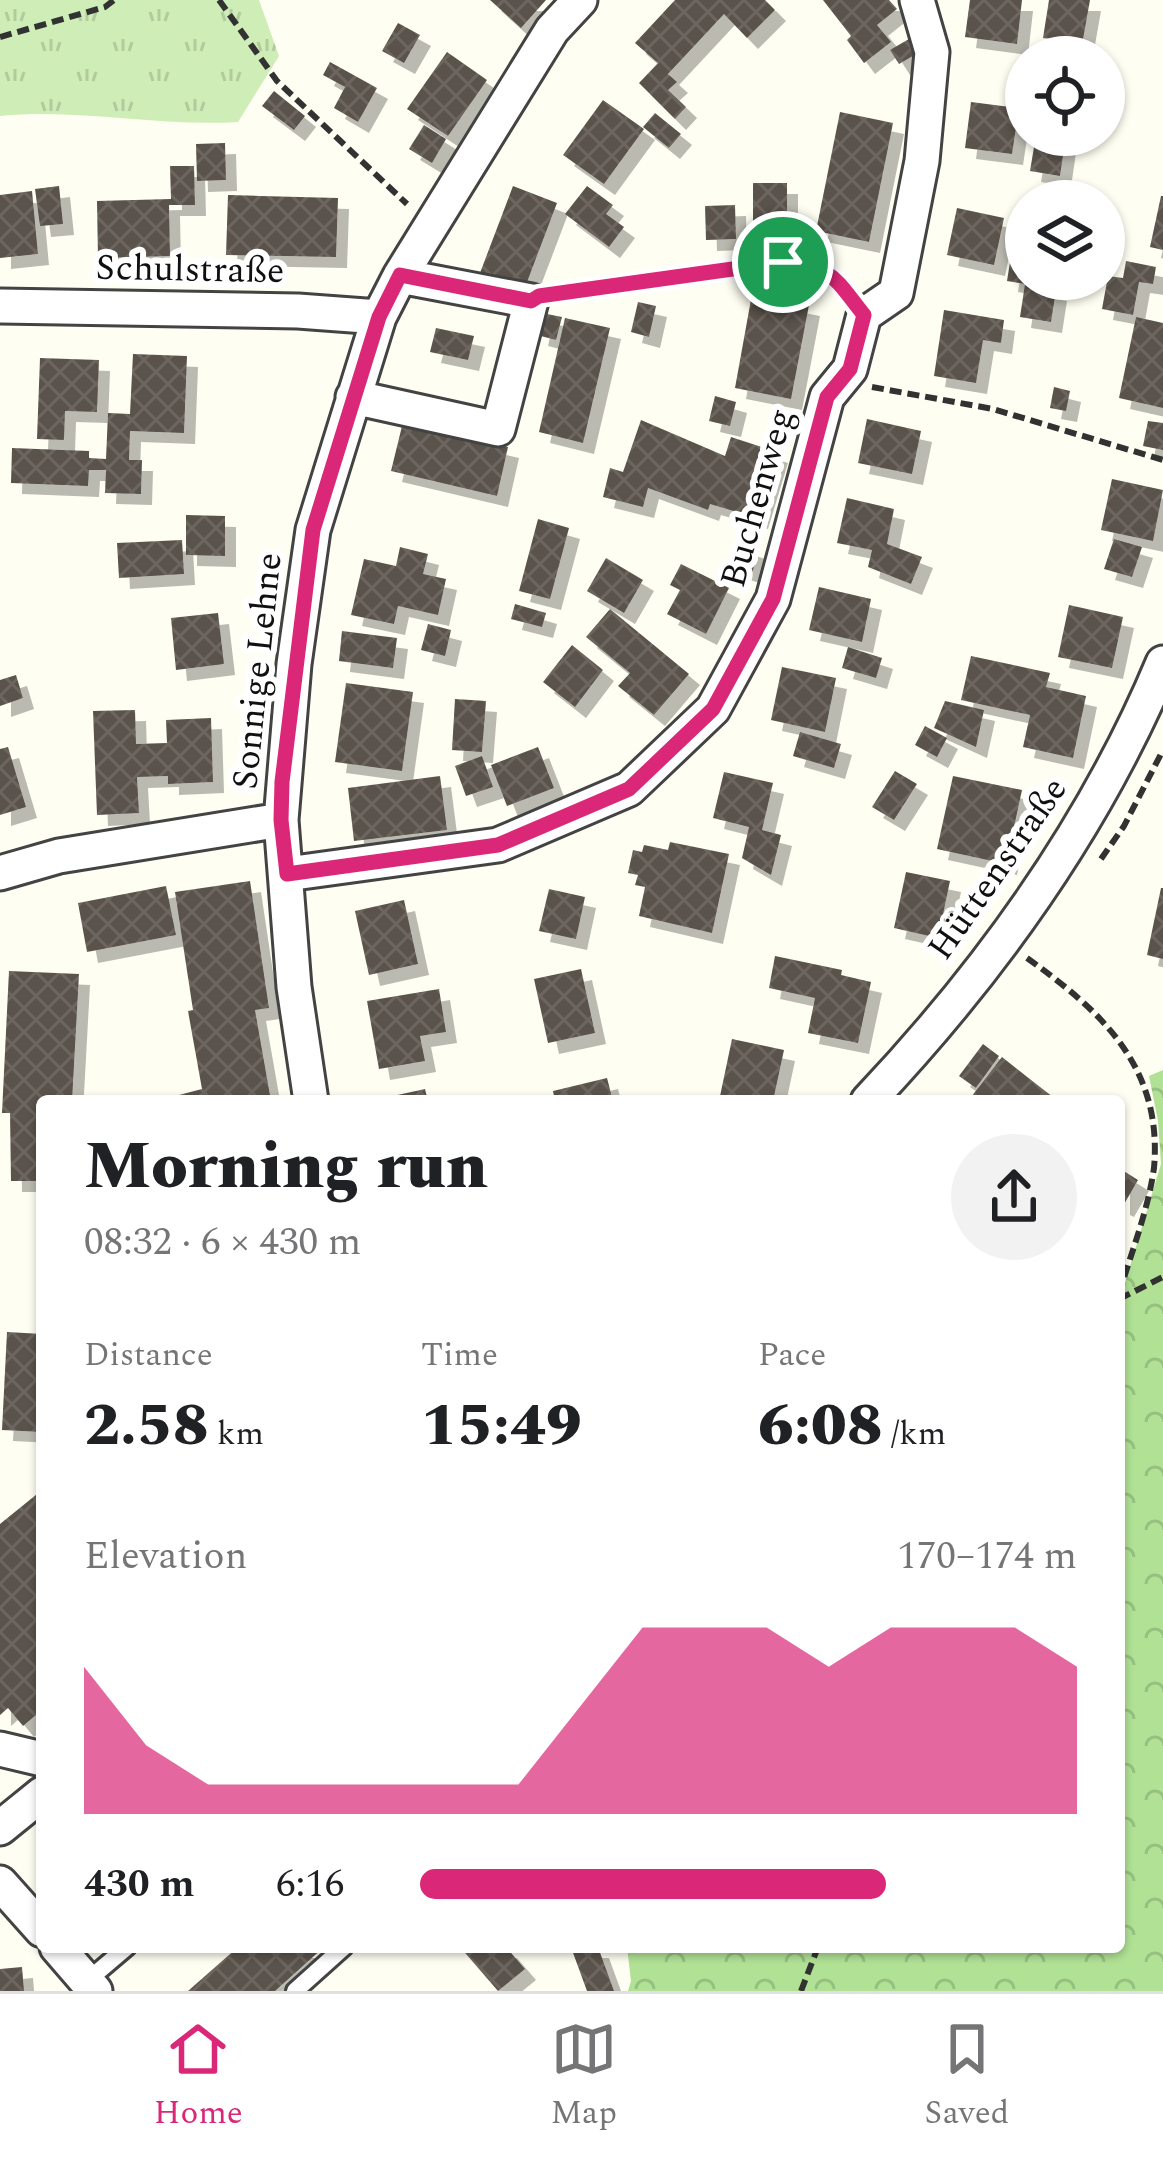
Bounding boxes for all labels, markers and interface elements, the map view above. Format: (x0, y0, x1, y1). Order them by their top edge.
map controls (1005, 36, 1125, 300)
button: locate (1005, 36, 1125, 156)
button: layers (1005, 180, 1125, 300)
pin (732, 211, 834, 313)
icon: arrive (750, 229, 816, 295)
street label: Schulstraße (95, 241, 285, 299)
street label: Buchenweg (706, 402, 810, 594)
street label: Sonnige Lehne (218, 550, 298, 792)
street label: Hüttenstraße (914, 766, 1082, 972)
text: Morning run (84, 1117, 488, 1218)
button: share (951, 1134, 1077, 1260)
text: 08:32 · 6 × 430 m (84, 1213, 361, 1272)
text: Distance (84, 1330, 213, 1380)
text: Time (421, 1330, 498, 1380)
text: Pace (758, 1330, 826, 1380)
text: 2.58 (84, 1380, 209, 1472)
text: 15:49 (421, 1380, 582, 1472)
text: 6:08 (758, 1380, 883, 1472)
text: km (209, 1409, 264, 1459)
text: /km (883, 1409, 946, 1459)
text: Elevation (84, 1527, 247, 1586)
text: 170–174 m (897, 1527, 1077, 1586)
text: 430 m (84, 1855, 195, 1914)
text: 6:16 (276, 1855, 344, 1914)
tab: Home (154, 2016, 243, 2138)
tab: Map (550, 2016, 617, 2138)
tab: Saved (925, 2016, 1009, 2138)

